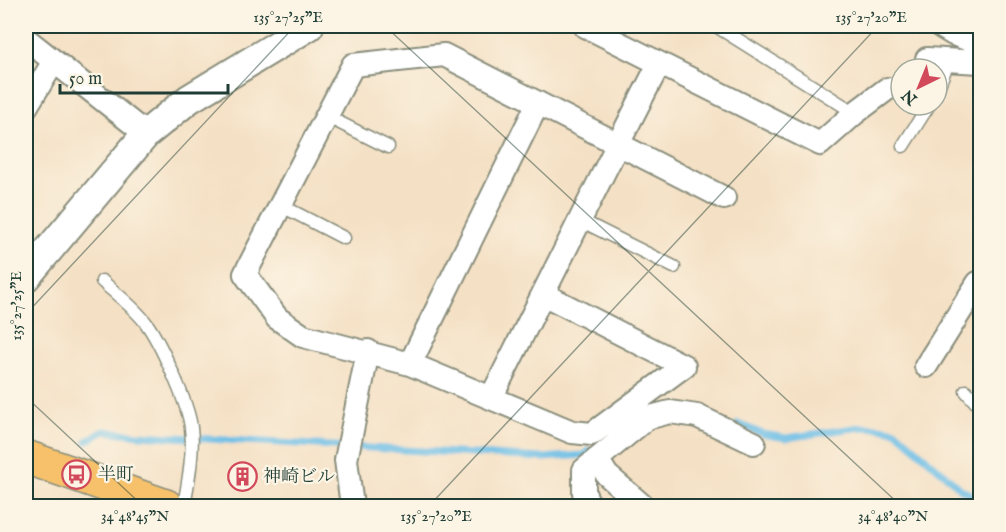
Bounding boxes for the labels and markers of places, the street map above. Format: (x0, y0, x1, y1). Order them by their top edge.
bus stop icon: 半町 (61, 458, 93, 490)
building icon: 神崎ビル (226, 460, 258, 492)
place label: 半町 (98, 464, 134, 487)
place label: 神崎ビル (263, 466, 335, 489)

